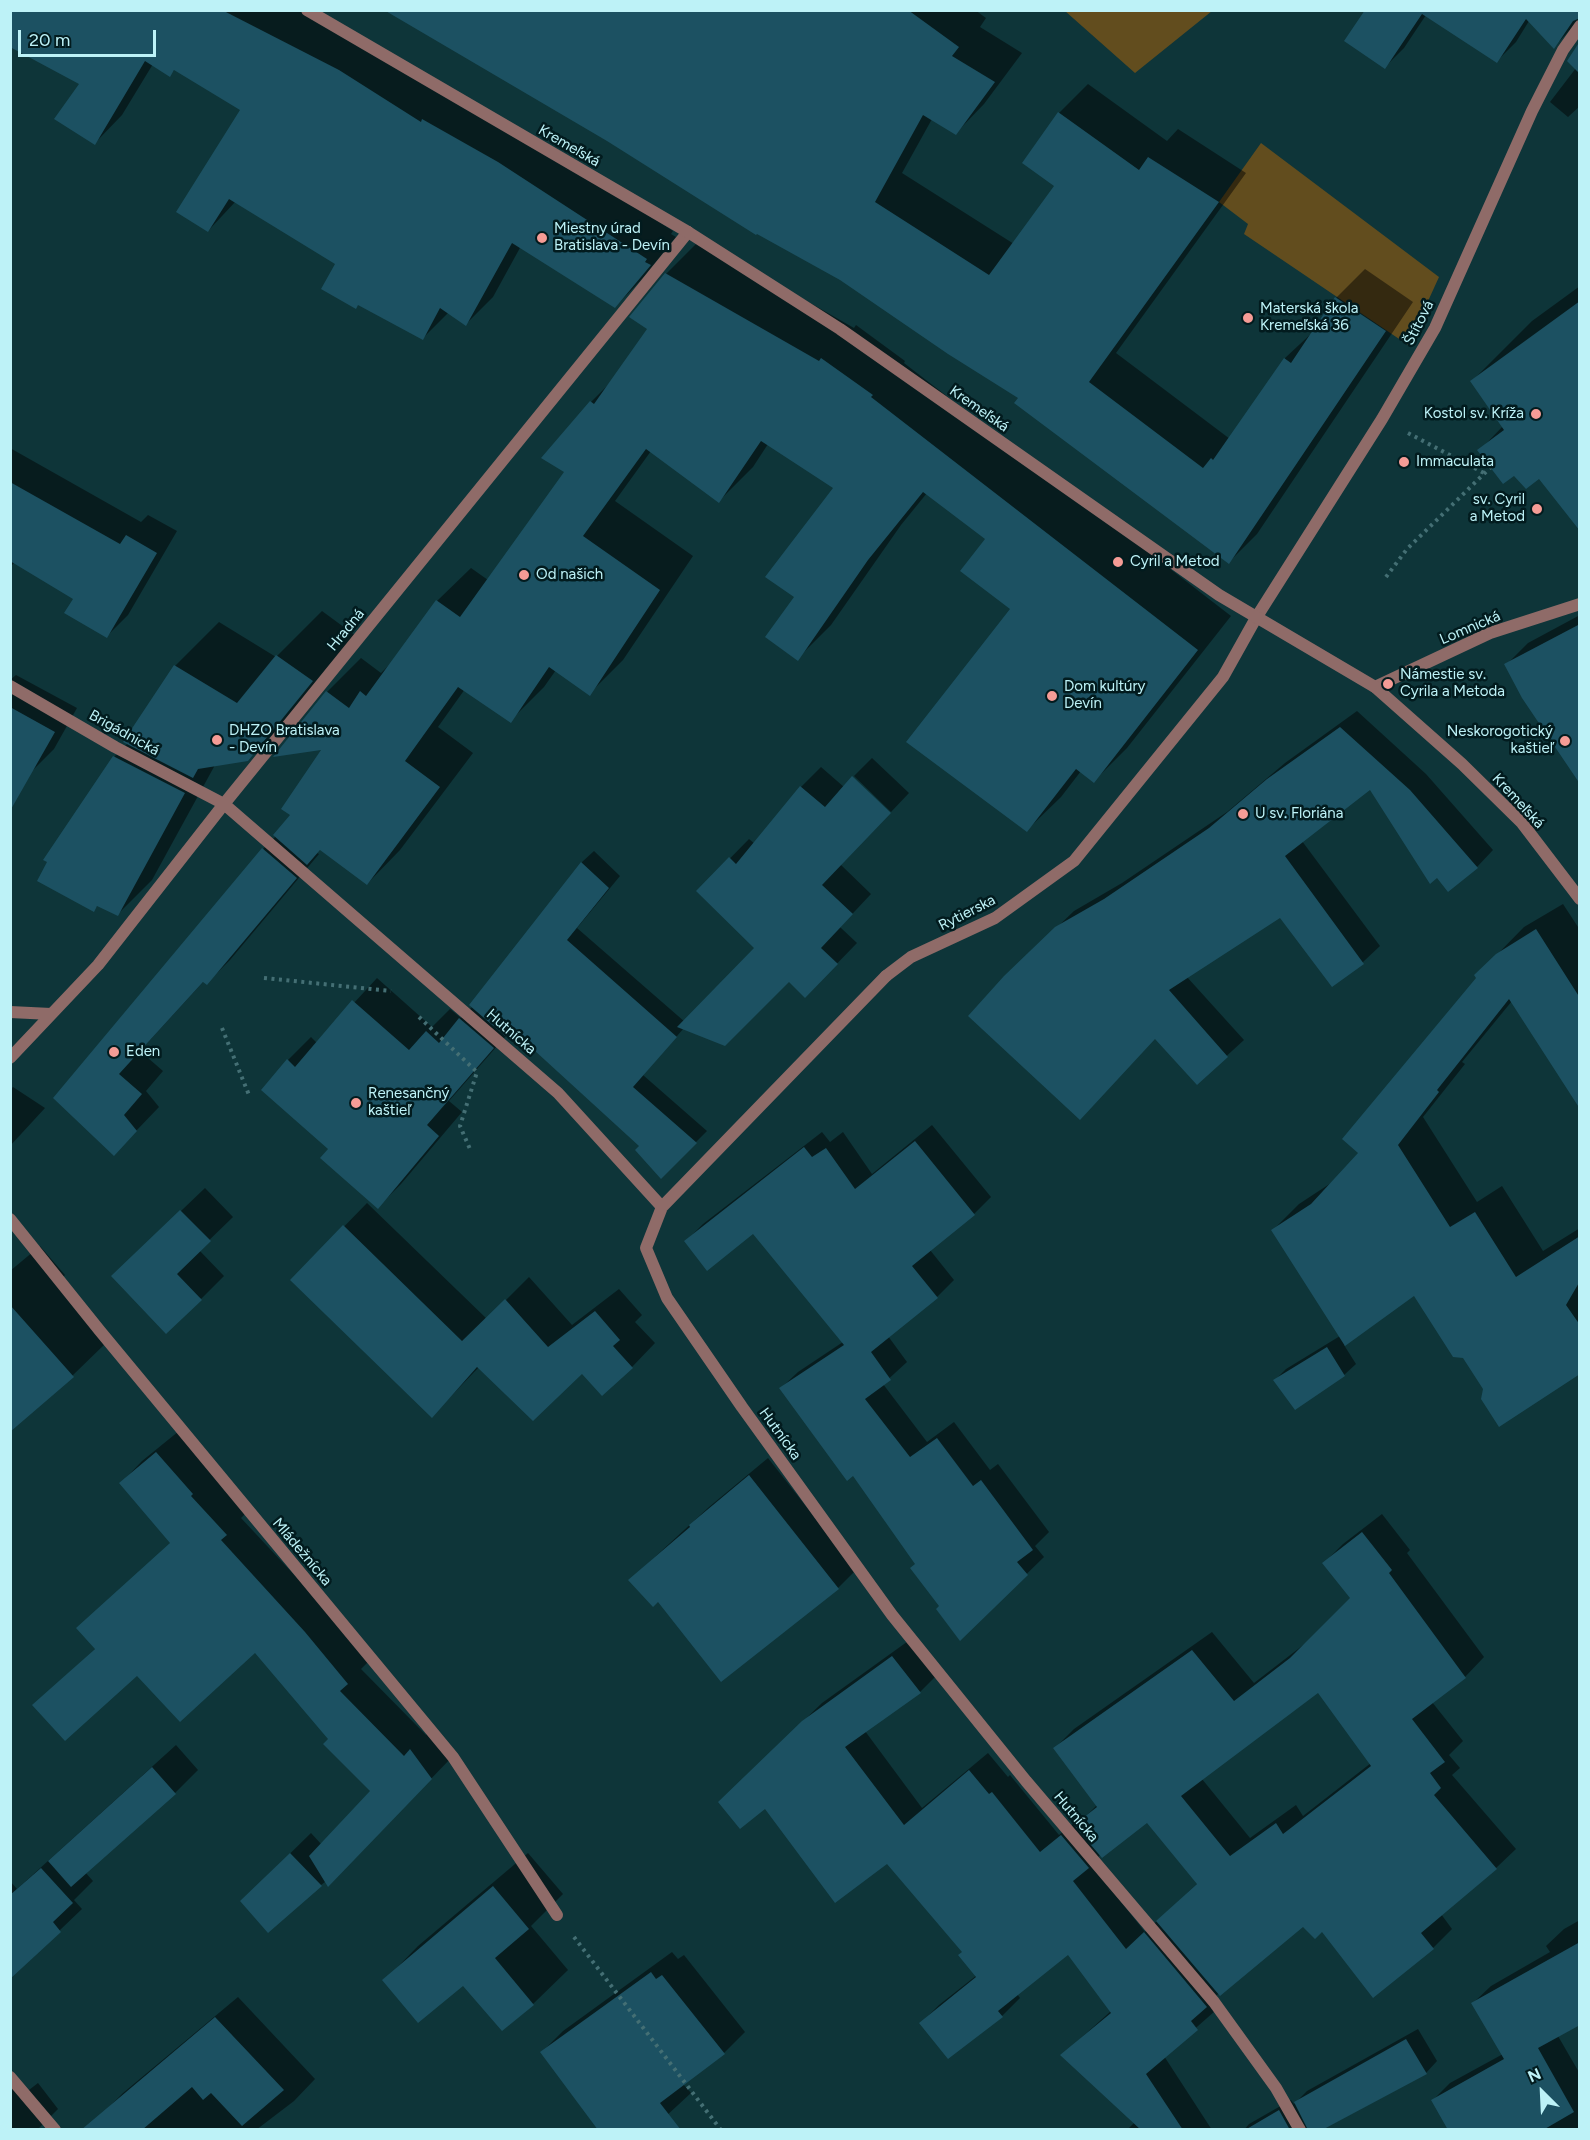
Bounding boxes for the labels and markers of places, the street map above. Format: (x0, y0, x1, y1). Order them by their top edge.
place label: Miestny úrad Bratislava - Devín (554, 220, 670, 255)
marker: Miestny úrad Bratislava - Devín (535, 231, 549, 245)
place label: Materská škola Kremeľská 36 (1260, 300, 1358, 335)
marker: Materská škola Kremeľská 36 (1241, 311, 1255, 325)
place label: Kostol sv. Kríža (1424, 405, 1524, 423)
marker: Kostol sv. Kríža (1529, 407, 1543, 421)
place label: Immaculata (1416, 453, 1494, 471)
marker: Immaculata (1397, 455, 1411, 469)
place label: sv. Cyril a Metod (1470, 491, 1525, 526)
marker: sv. Cyril a Metod (1530, 502, 1544, 516)
place label: Cyril a Metod (1130, 553, 1220, 571)
marker: Cyril a Metod (1111, 555, 1125, 569)
place label: Od našich (536, 566, 603, 584)
marker: Od našich (517, 568, 531, 582)
place label: Námestie sv. Cyrila a Metoda (1400, 666, 1505, 701)
marker: Námestie sv. Cyrila a Metoda (1381, 677, 1395, 691)
place label: Dom kultúry Devín (1064, 678, 1145, 713)
marker: Dom kultúry Devín (1045, 689, 1059, 703)
place label: DHZO Bratislava - Devín (229, 722, 340, 757)
place label: Neskorogotický kaštieľ (1447, 723, 1553, 758)
marker: DHZO Bratislava - Devín (210, 733, 224, 747)
marker: Neskorogotický kaštieľ (1558, 734, 1572, 748)
place label: U sv. Floriána (1255, 805, 1343, 823)
marker: U sv. Floriána (1236, 807, 1250, 821)
place label: Eden (126, 1043, 160, 1061)
marker: Eden (107, 1045, 121, 1059)
place label: Renesančný kaštieľ (368, 1085, 449, 1120)
marker: Renesančný kaštieľ (349, 1096, 363, 1110)

